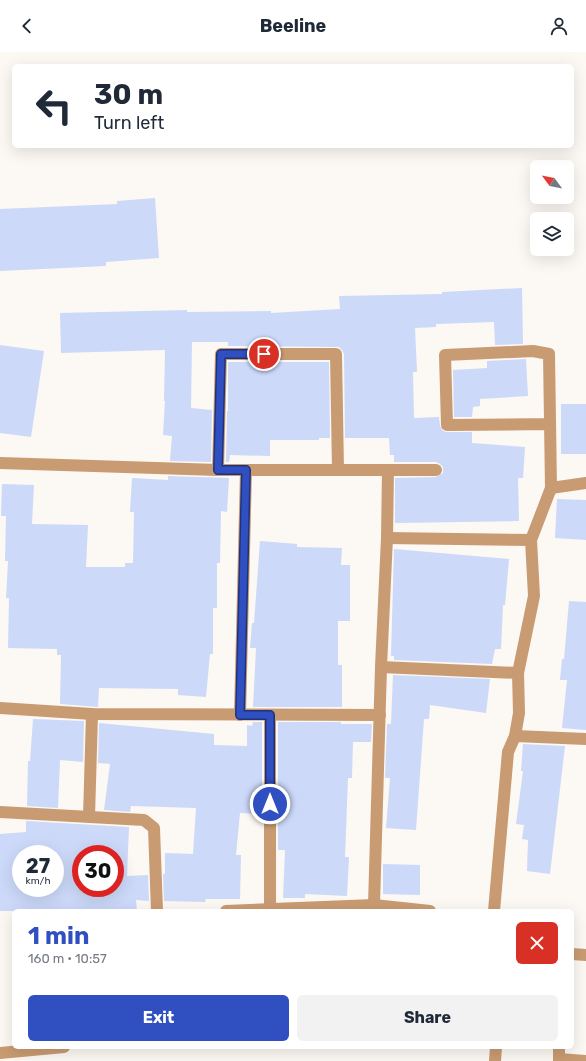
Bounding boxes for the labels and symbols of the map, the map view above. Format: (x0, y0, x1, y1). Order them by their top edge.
north arrow (530, 160, 574, 204)
pin (247, 337, 281, 371)
position arrow (249, 783, 291, 825)
speed limit sign: 30 (72, 845, 124, 897)

